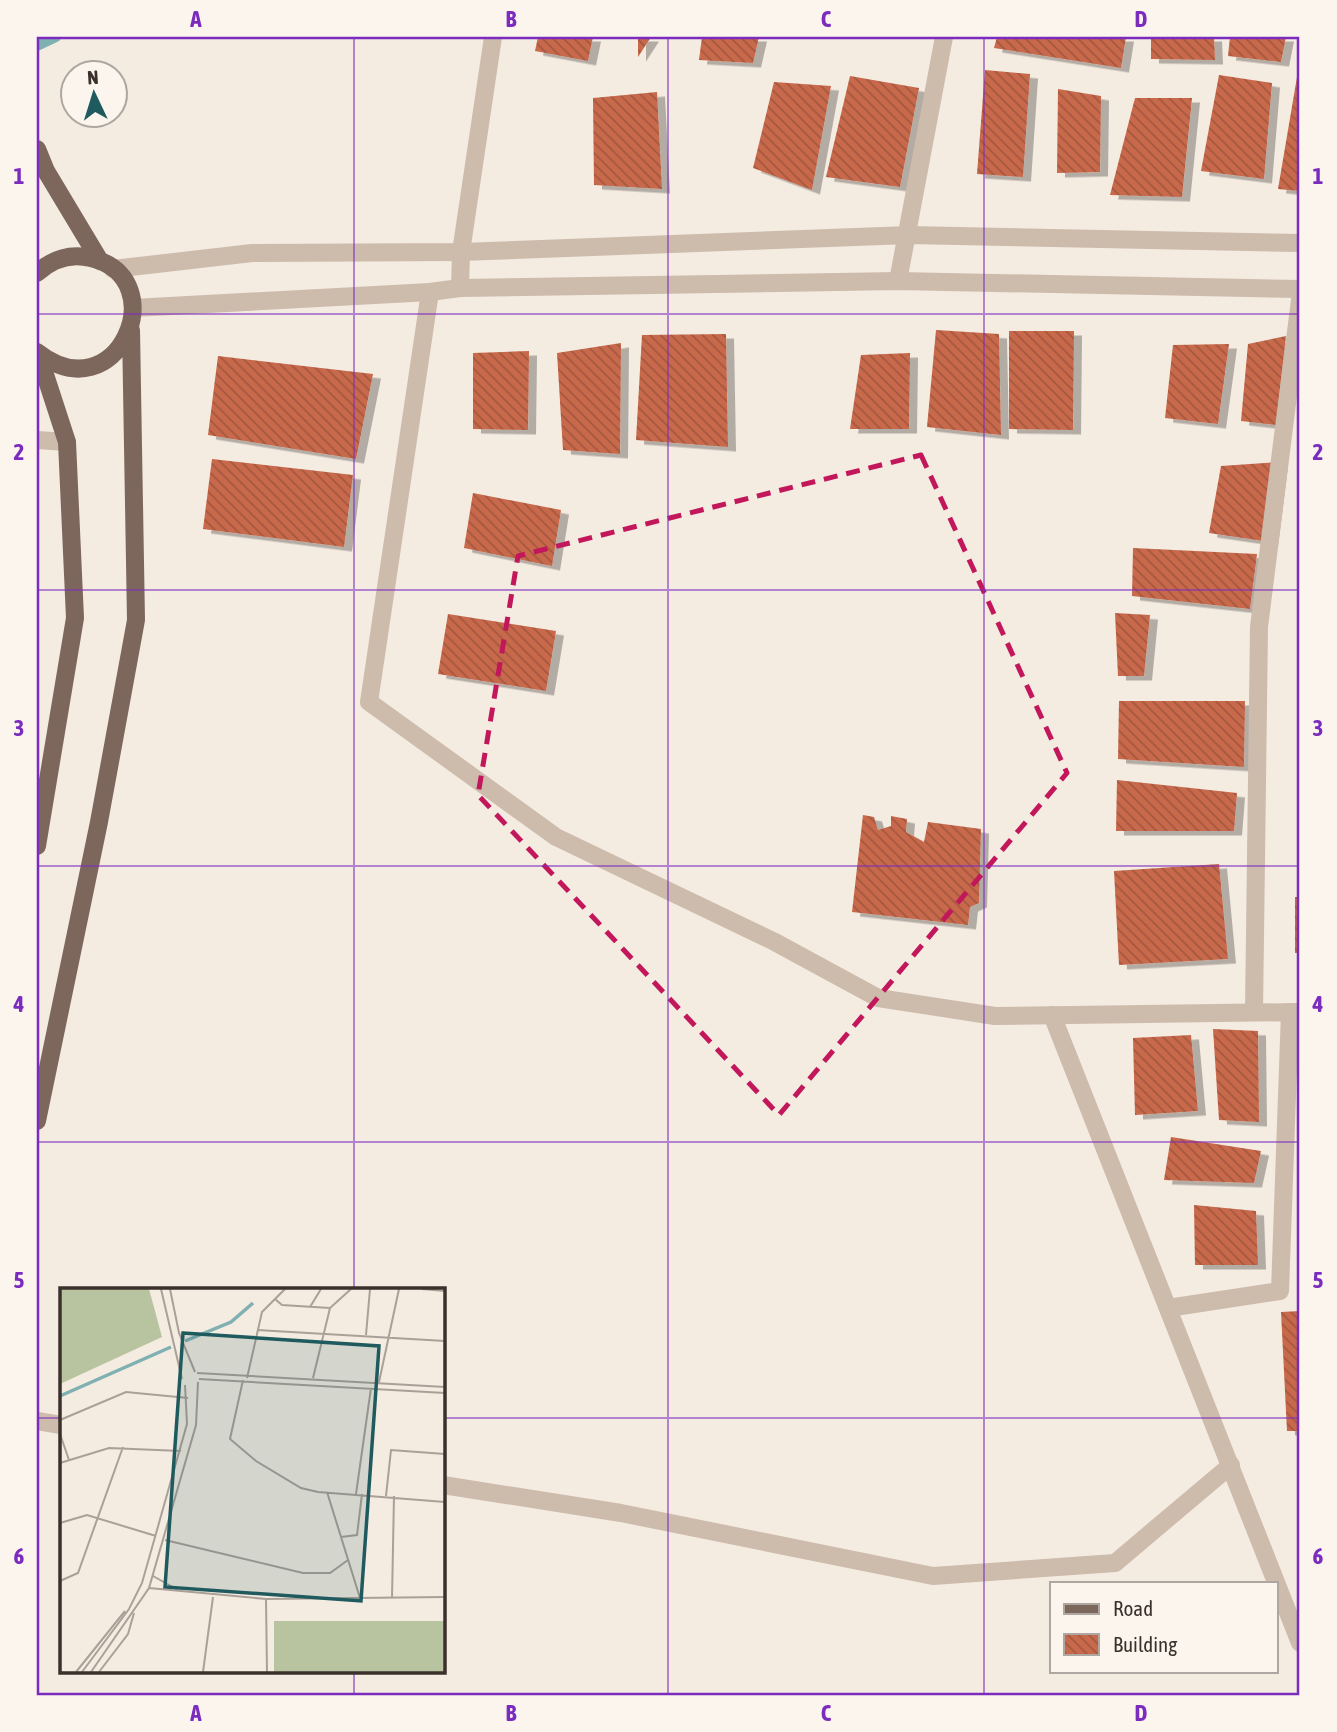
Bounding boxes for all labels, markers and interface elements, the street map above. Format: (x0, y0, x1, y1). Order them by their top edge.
text: A (189, 6, 202, 32)
text: B (506, 6, 517, 32)
text: C (821, 6, 832, 32)
text: D (1135, 6, 1148, 32)
north arrow (60, 60, 130, 130)
text: N (86, 66, 99, 88)
text: 1 (14, 163, 25, 189)
text: 1 (1313, 163, 1324, 189)
text: 2 (14, 439, 24, 465)
text: 2 (1313, 439, 1323, 465)
text: 3 (14, 715, 24, 741)
text: 3 (1313, 715, 1323, 741)
text: 4 (13, 991, 25, 1017)
text: 4 (1312, 991, 1324, 1017)
text: 5 (14, 1267, 25, 1293)
text: 5 (1313, 1267, 1324, 1293)
inset map (60, 1288, 444, 1672)
text: 6 (14, 1543, 25, 1569)
text: 6 (1313, 1543, 1324, 1569)
legend (1050, 1582, 1278, 1672)
text: Road (1113, 1596, 1153, 1620)
text: Building (1113, 1632, 1177, 1656)
text: A (189, 1700, 202, 1726)
text: B (506, 1700, 517, 1726)
text: C (821, 1700, 832, 1726)
text: D (1135, 1700, 1148, 1726)

